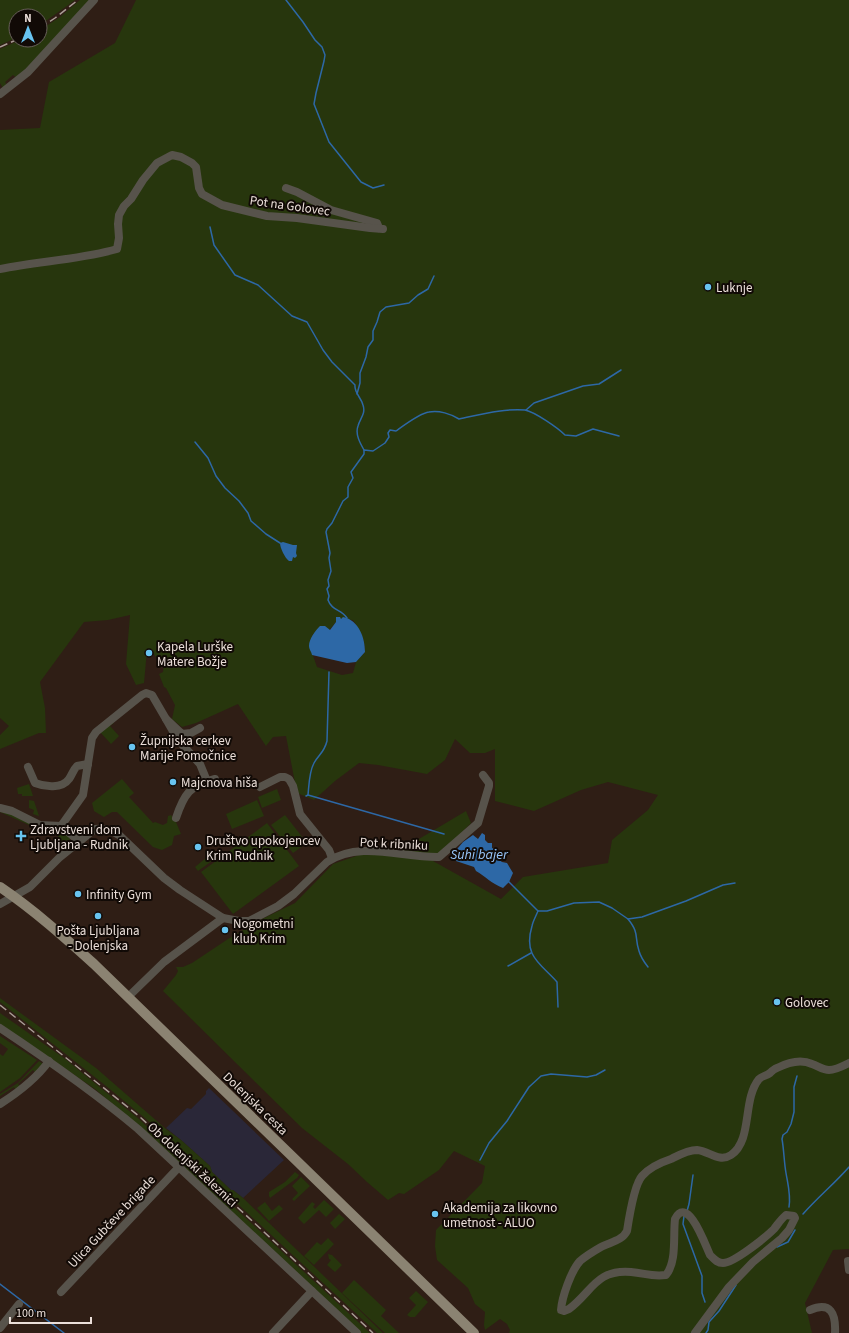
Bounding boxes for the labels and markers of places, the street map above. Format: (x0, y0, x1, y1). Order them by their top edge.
place label: Luknje (716, 279, 752, 297)
marker: Luknje (703, 282, 713, 292)
place label: Kapela Lurške Matere Božje (157, 638, 233, 671)
marker: Kapela Lurške Matere Božje (144, 648, 154, 658)
place label: Župnijska cerkev Marije Pomočnice (140, 732, 236, 765)
marker: Župnijska cerkev Marije Pomočnice (127, 742, 137, 752)
place label: Majcnova hiša (181, 774, 257, 792)
marker: Majcnova hiša (168, 777, 178, 787)
place label: Zdravstveni dom Ljubljana - Rudnik (30, 821, 129, 854)
marker: Zdravstveni dom Ljubljana - Rudnik (15, 830, 27, 842)
place label: Društvo upokojencev Krim Rudnik (206, 832, 320, 865)
marker: Društvo upokojencev Krim Rudnik (193, 842, 203, 852)
place label: Infinity Gym (86, 886, 152, 904)
marker: Infinity Gym (73, 889, 83, 899)
marker: Pošta Ljubljana - Dolenjska (93, 911, 103, 921)
place label: Nogometni klub Krim (233, 915, 294, 948)
place label: Pošta Ljubljana - Dolenjska (56, 922, 140, 955)
marker: Nogometni klub Krim (220, 925, 230, 935)
place label: Golovec (785, 994, 829, 1012)
marker: Golovec (772, 997, 782, 1007)
place label: Akademija za likovno umetnost - ALUO (443, 1199, 557, 1232)
marker: Akademija za likovno umetnost - ALUO (430, 1209, 440, 1219)

